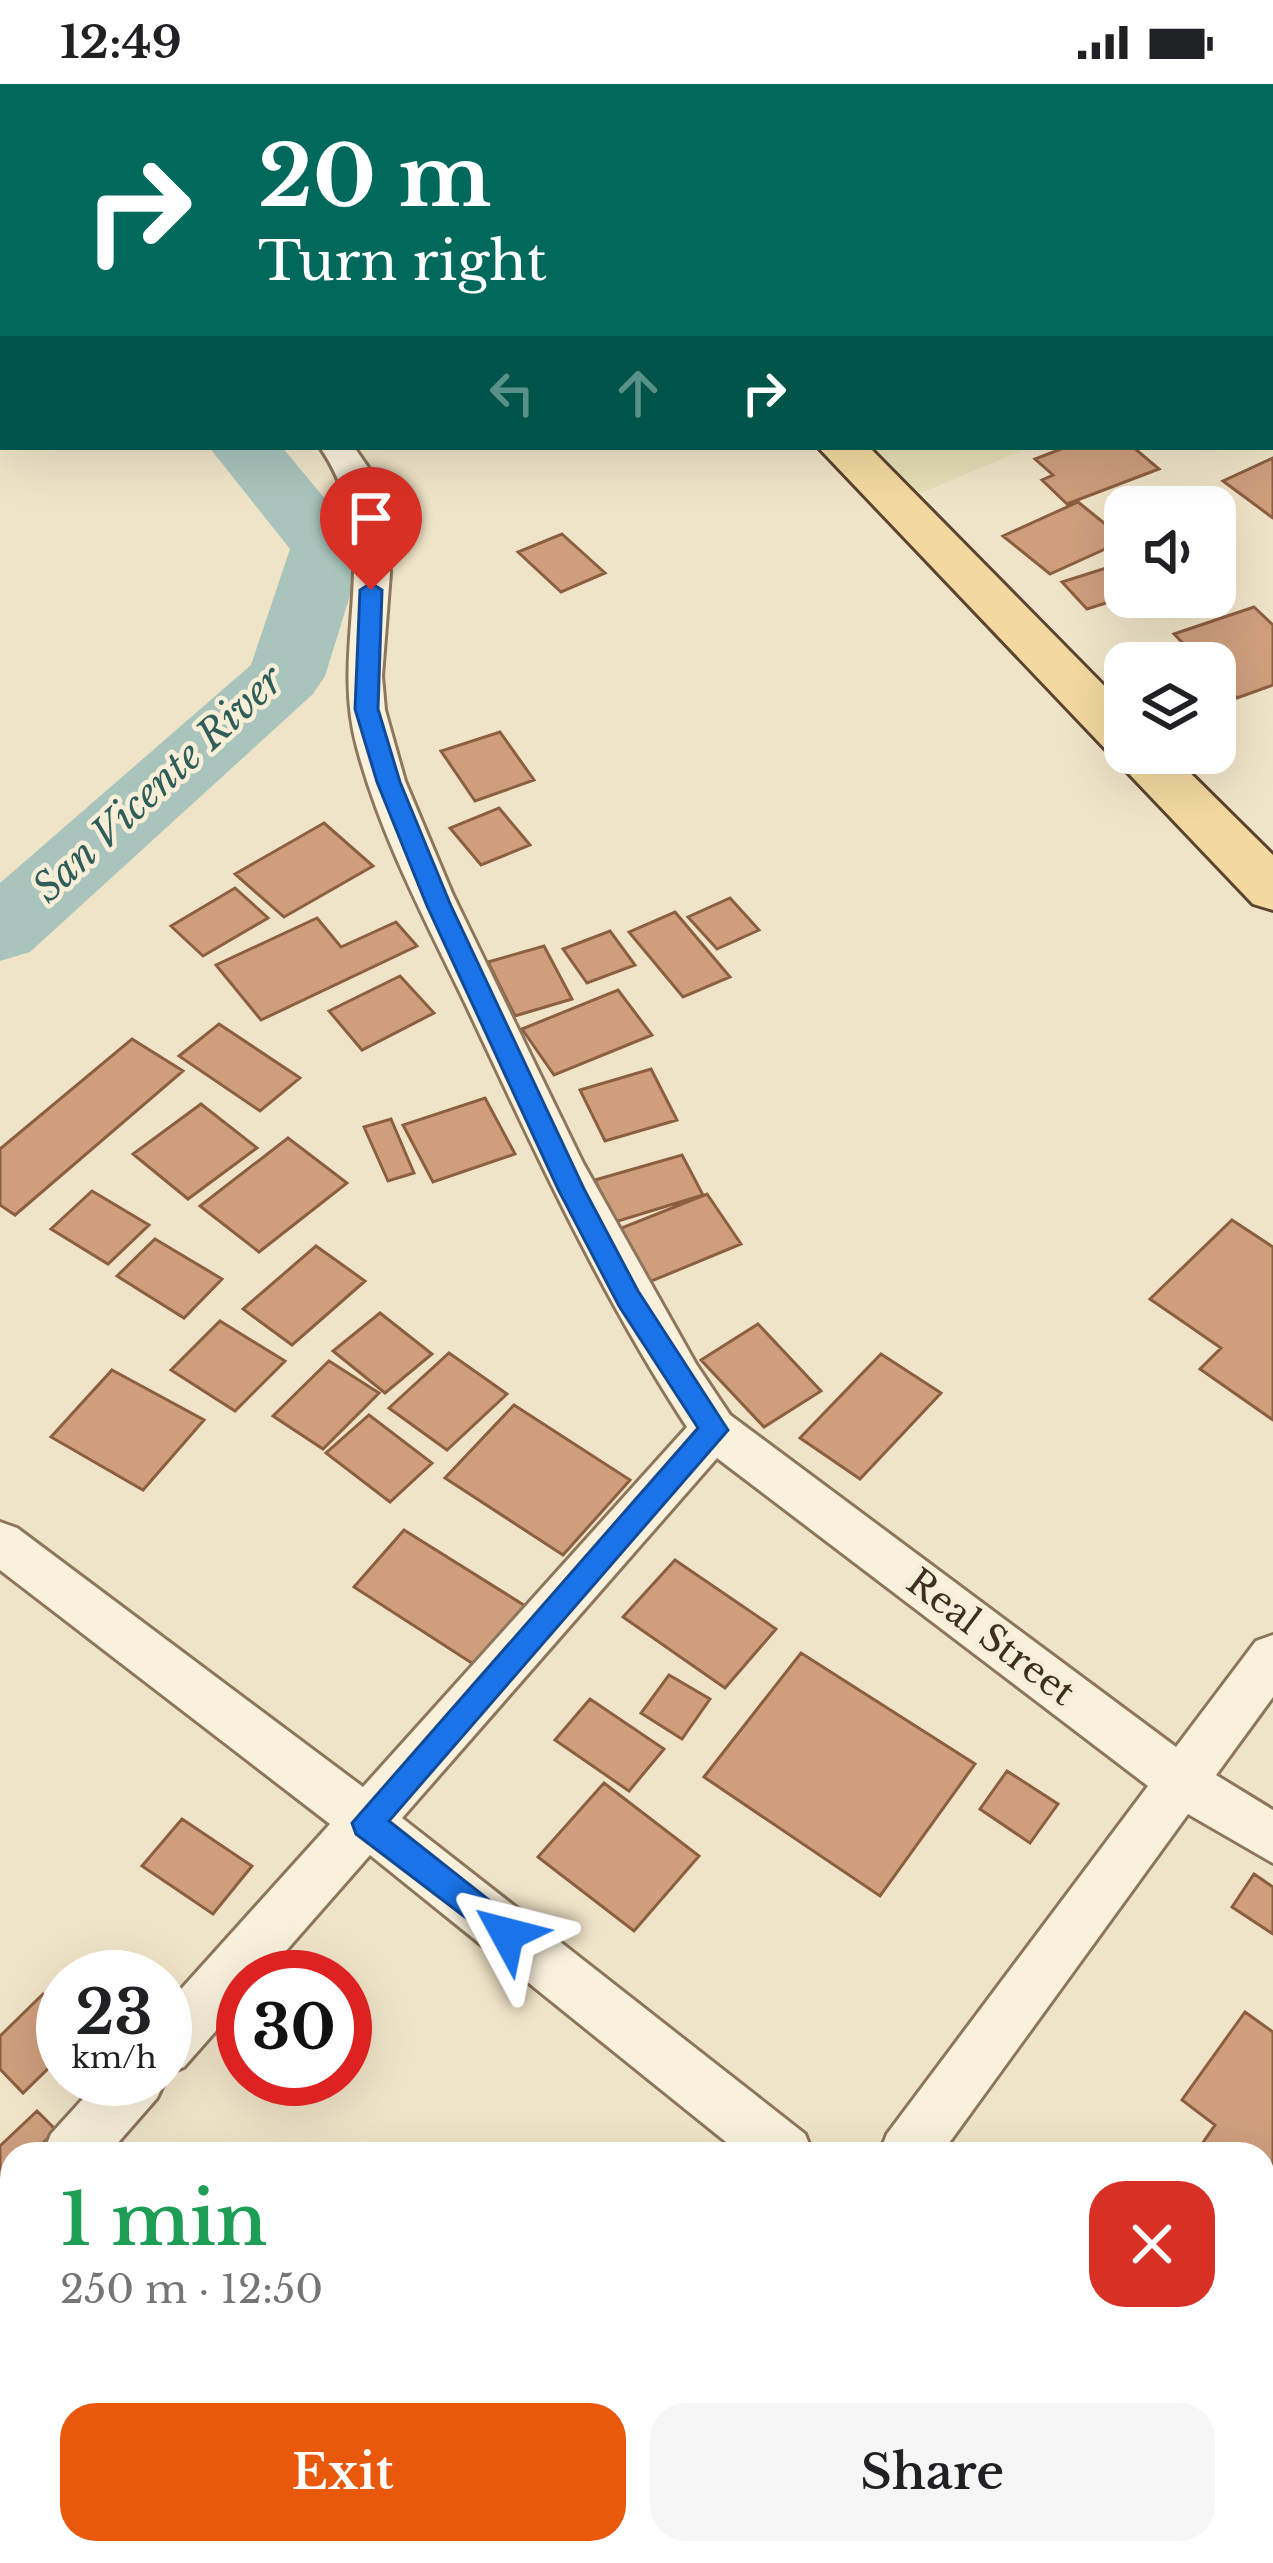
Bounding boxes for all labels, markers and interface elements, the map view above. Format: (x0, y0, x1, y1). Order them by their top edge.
text: 12:49 (60, 14, 182, 70)
text: 20 m (258, 125, 491, 229)
icon: right (60, 132, 216, 288)
text: Turn right (258, 228, 547, 295)
icon: left (479, 360, 545, 426)
icon: ahead (605, 360, 671, 426)
icon: right (731, 360, 797, 426)
pin (320, 467, 422, 590)
icon: arrive (338, 485, 404, 551)
map controls (1104, 486, 1236, 774)
button: sound (1104, 486, 1236, 618)
button: layers (1104, 642, 1236, 774)
water label: San Vicente River (23, 654, 295, 913)
street label: Real Street (898, 1559, 1084, 1715)
position arrow (444, 1871, 570, 1997)
speed limit sign: 30 (216, 1950, 372, 2106)
text: 23 (75, 1976, 153, 2050)
text: km/h (71, 2039, 157, 2076)
text: 1 min (60, 2175, 267, 2264)
button: close (1089, 2181, 1215, 2307)
text: 250 m · 12:50 (60, 2265, 323, 2314)
button: Exit (60, 2403, 626, 2541)
button: Share (650, 2403, 1215, 2541)

